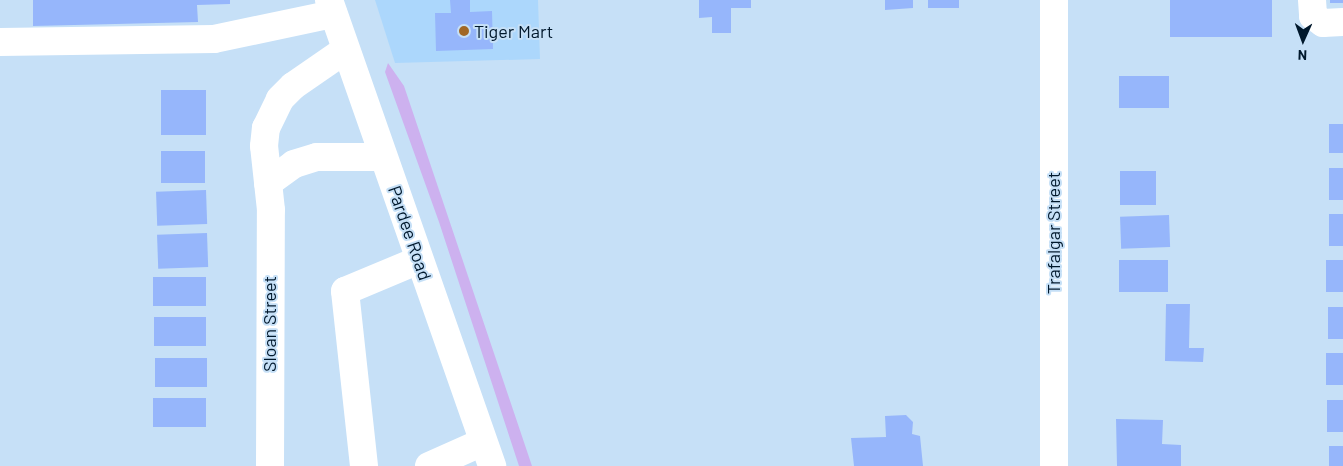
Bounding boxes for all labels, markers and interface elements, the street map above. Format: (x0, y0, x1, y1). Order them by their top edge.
north arrow (1278, 15, 1328, 65)
place label: Tiger Mart (474, 20, 553, 42)
marker: Tiger Mart (458, 25, 470, 37)
text: N (1298, 47, 1307, 64)
street label: Trafalgar Street (1042, 172, 1064, 294)
street label: Pardee Road (384, 183, 436, 283)
street label: Sloan Street (258, 276, 280, 372)

